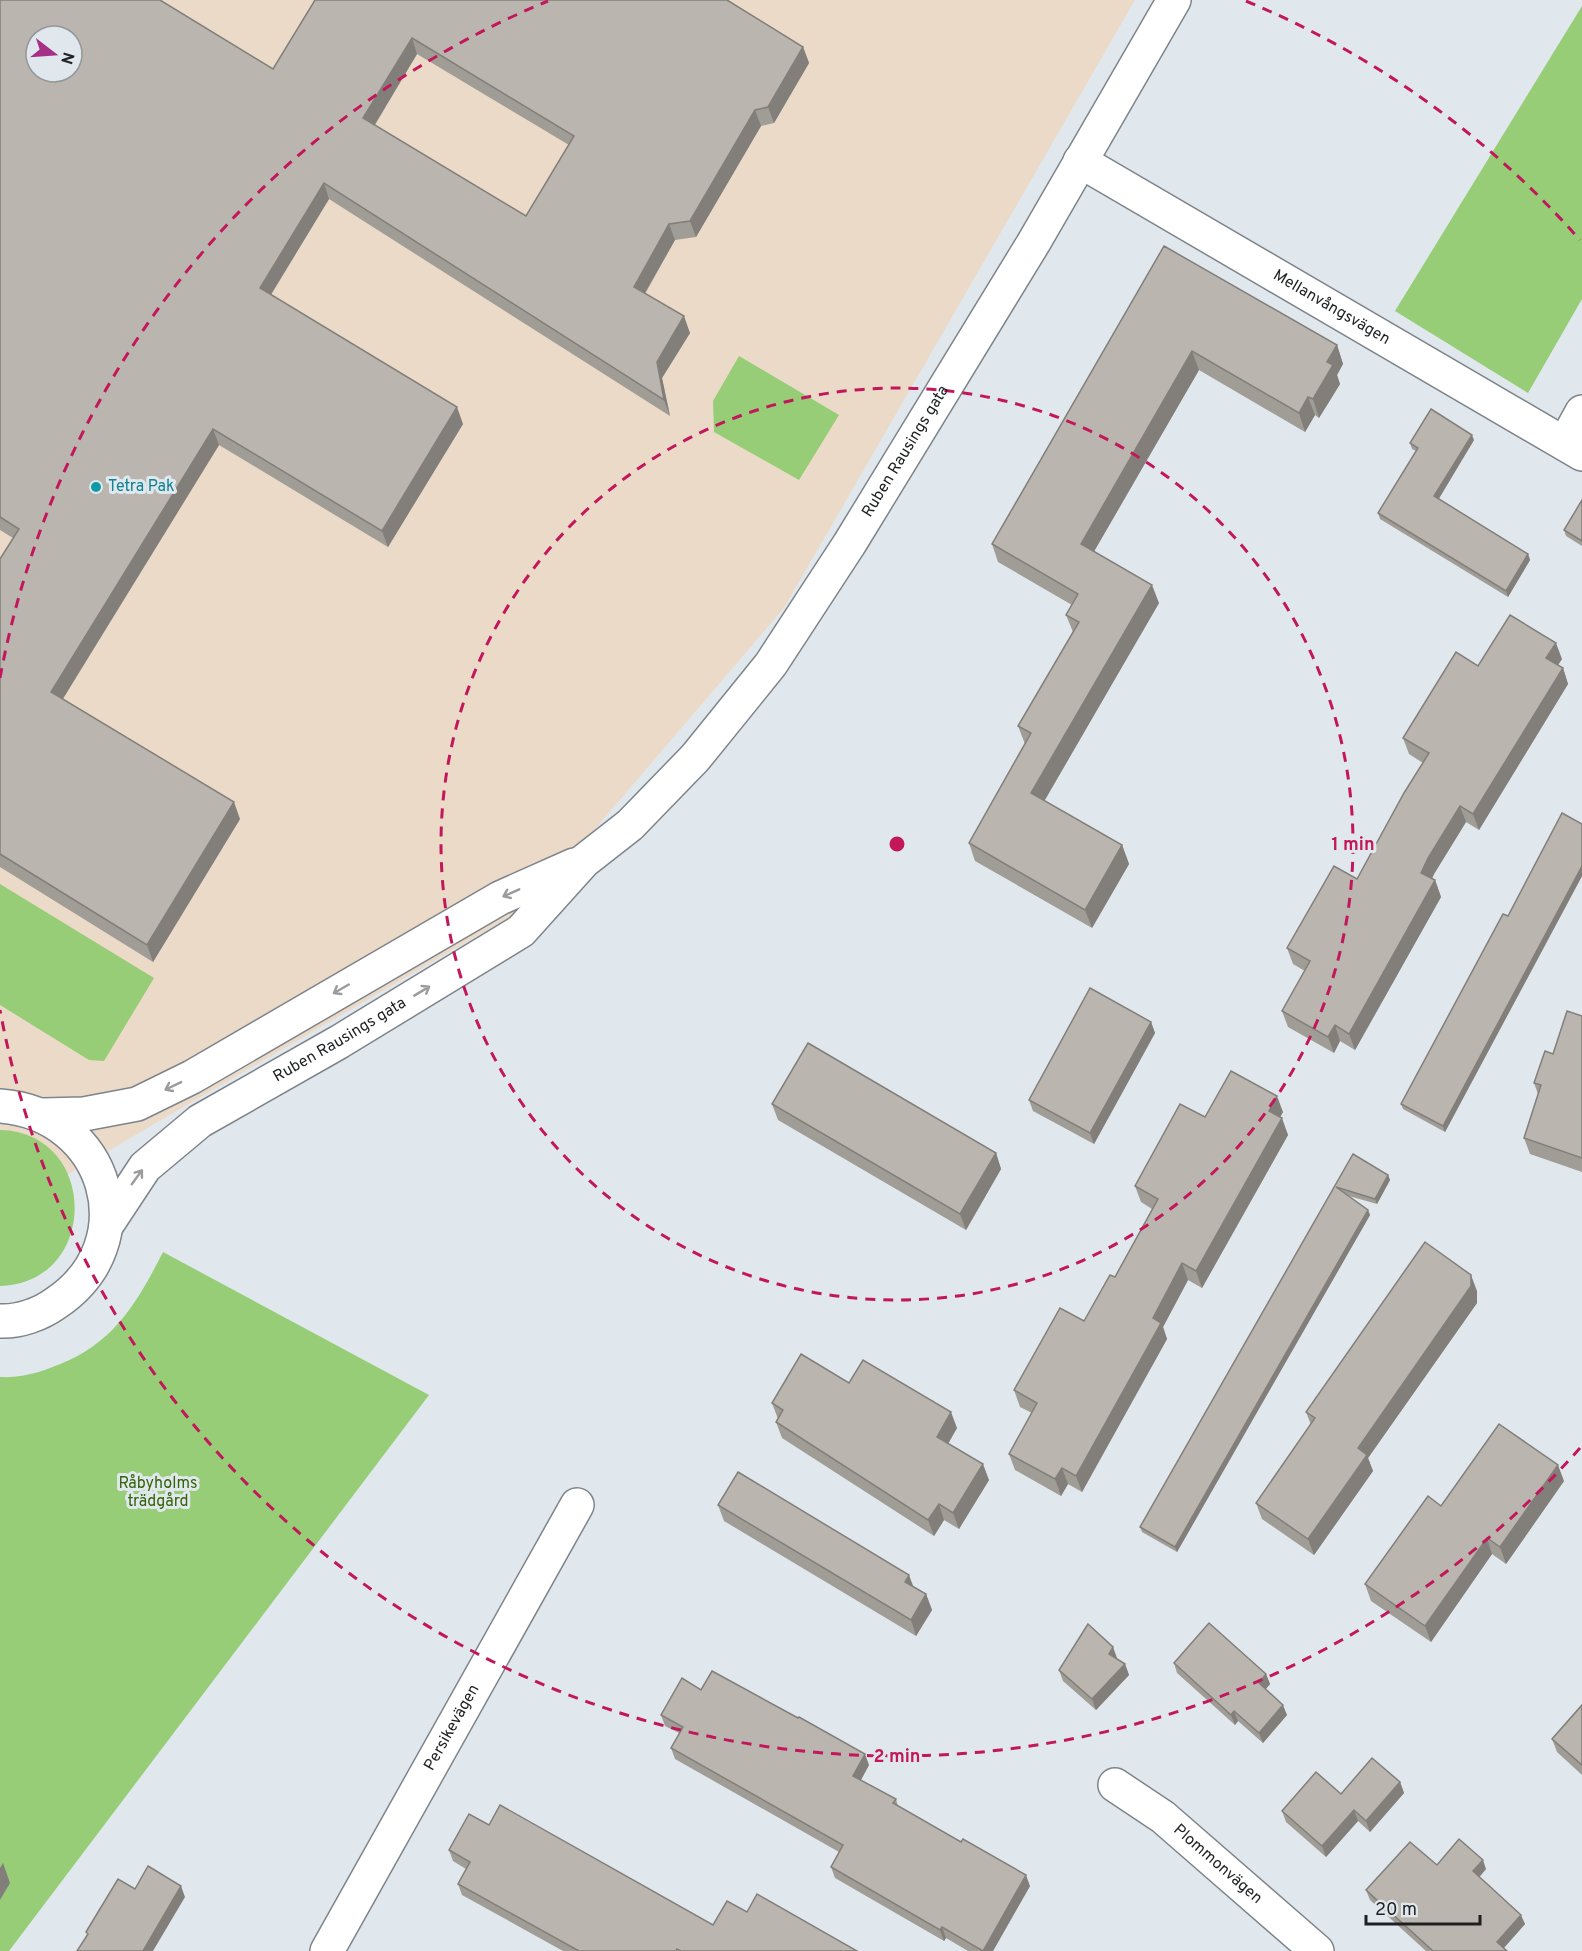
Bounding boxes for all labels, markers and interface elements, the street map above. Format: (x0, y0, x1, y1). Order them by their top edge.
north arrow (24, 24, 84, 84)
text: N (55, 49, 78, 66)
street label: Mellanvångsvägen (1269, 266, 1394, 350)
street label: Ruben Rausings gata (858, 382, 954, 521)
place label: Tetra Pak (108, 477, 175, 497)
marker: Tetra Pak (89, 480, 103, 494)
centre of rings (887, 834, 907, 854)
text: 1 min (1331, 834, 1375, 857)
one-way arrow (503, 888, 521, 899)
one-way arrow (333, 984, 351, 995)
one-way arrow (413, 984, 430, 996)
street label: Ruben Rausings gata (270, 993, 410, 1087)
one-way arrow (164, 1081, 182, 1093)
one-way arrow (131, 1170, 144, 1186)
park label: Råbyholms trädgård (119, 1474, 197, 1512)
street label: Persikevägen (420, 1681, 484, 1774)
text: 2 min (873, 1746, 921, 1769)
street label: Plommonvägen (1169, 1820, 1266, 1909)
scale bar (1366, 1888, 1480, 1926)
text: 20 m (1375, 1899, 1417, 1922)

